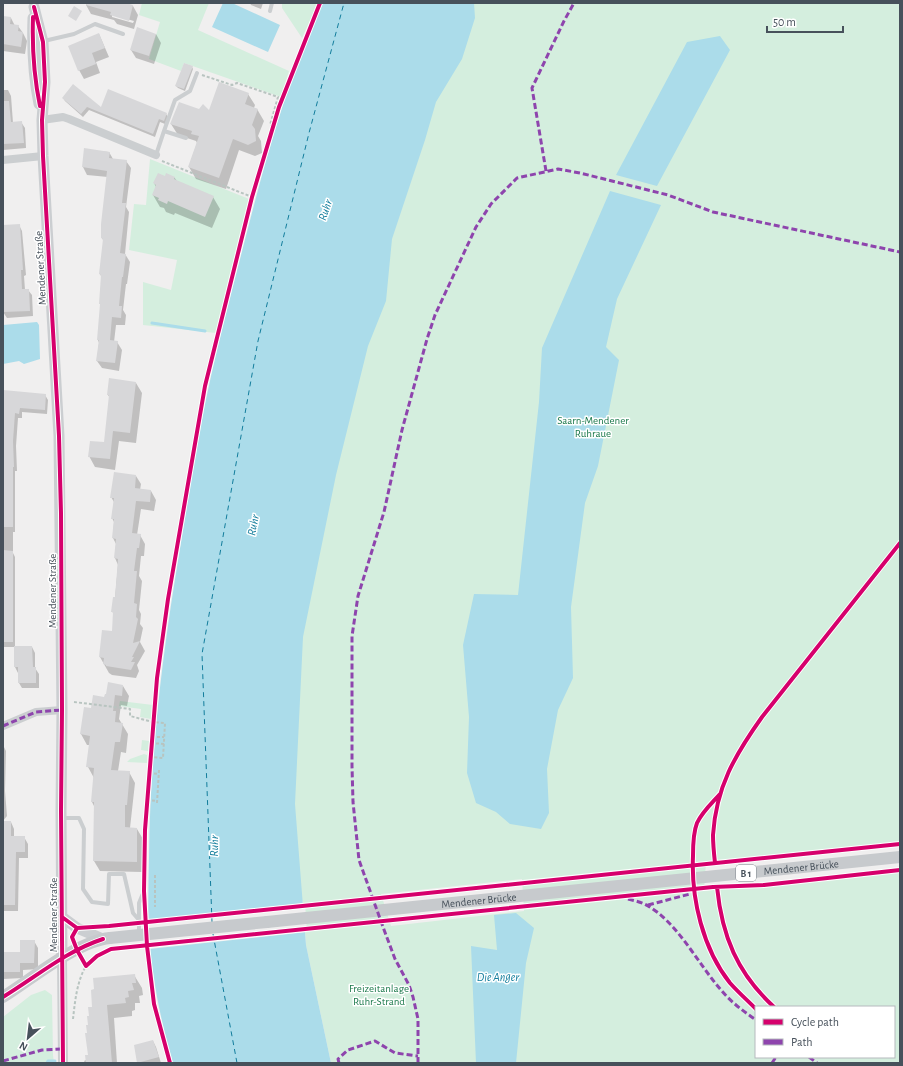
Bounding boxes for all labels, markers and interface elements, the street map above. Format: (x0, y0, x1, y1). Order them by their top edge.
scale bar (767, 8, 843, 34)
text: 50 m (773, 16, 796, 28)
water label: Ruhr (316, 197, 334, 222)
street label: Mendener Straße (33, 230, 48, 305)
park label: Saarn-Mendener Ruhraue (557, 415, 629, 439)
water label: Ruhr (245, 512, 261, 537)
street label: Mendener Straße (47, 554, 58, 628)
water label: Ruhr (208, 834, 220, 857)
street label: Mendener Brücke (763, 858, 839, 877)
road number: B 1 (736, 865, 756, 881)
street label: Mendener Straße (48, 878, 59, 952)
street label: Mendener Brücke (441, 891, 517, 910)
water label: Die Anger (477, 971, 520, 983)
park label: Freizeitanlage Ruhr-Strand (349, 983, 409, 1007)
legend (755, 1006, 895, 1058)
text: Cycle path (791, 1016, 839, 1029)
north arrow (8, 1018, 48, 1058)
text: Path (791, 1036, 813, 1048)
text: N (18, 1040, 30, 1053)

